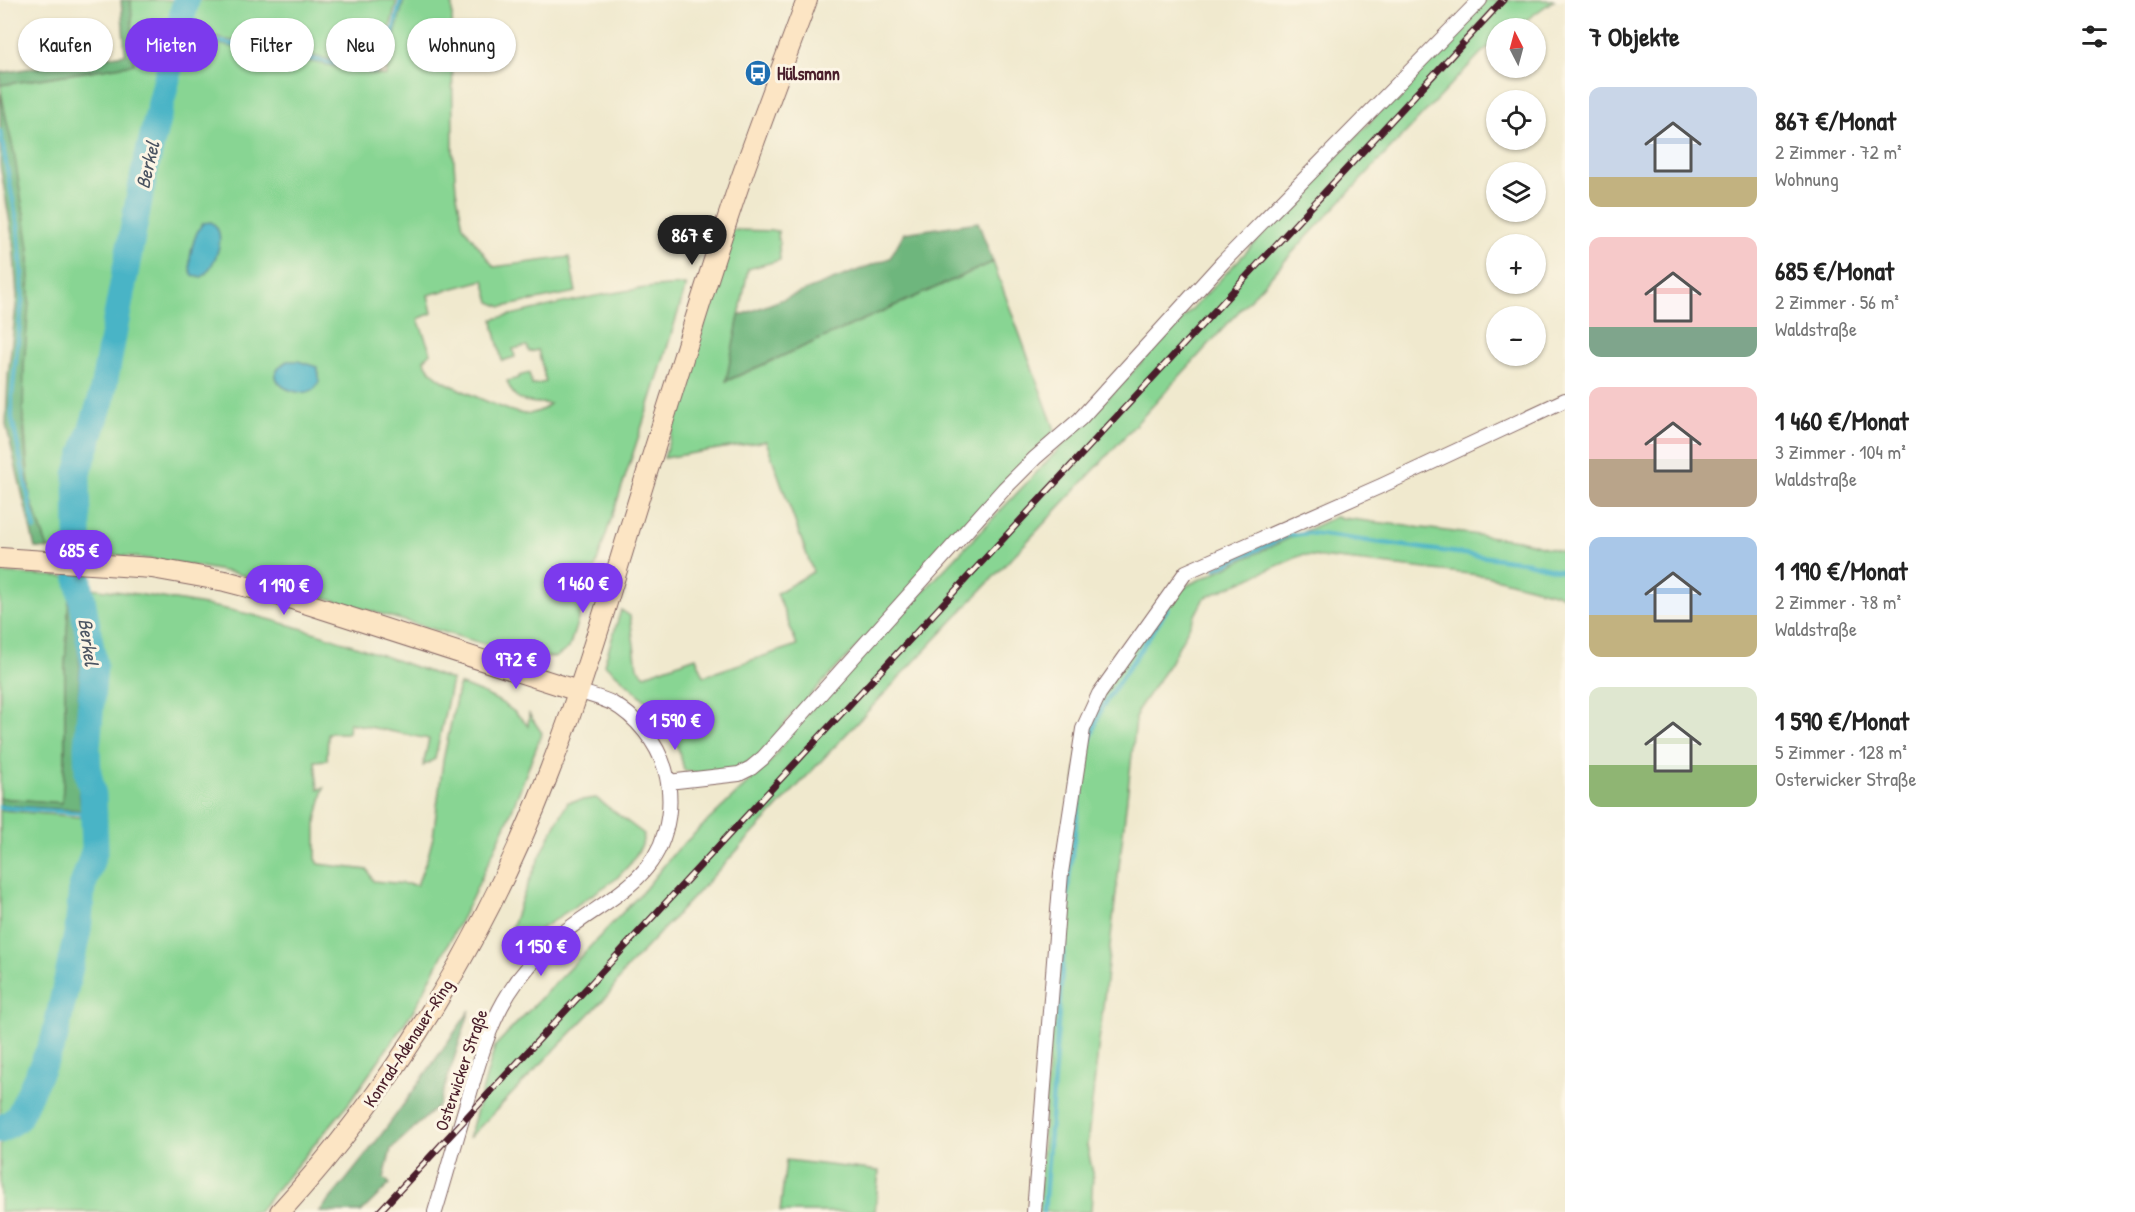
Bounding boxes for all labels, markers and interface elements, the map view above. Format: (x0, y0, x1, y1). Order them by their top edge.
chip: Kaufen (18, 18, 113, 72)
chip: Mieten (125, 18, 218, 72)
chip: Filter (230, 18, 314, 72)
chip: Neu (326, 18, 395, 72)
chip: Wohnung (407, 18, 516, 72)
north arrow (1486, 18, 1546, 78)
map controls (1486, 18, 1546, 366)
text: 7 Objekte (1589, 19, 1680, 54)
icon: filters (2078, 20, 2111, 53)
bus stop icon: Hülsmann (743, 58, 773, 88)
place label: Hülsmann (777, 61, 840, 86)
button: locate (1486, 90, 1546, 150)
text: 867 €/Monat (1775, 103, 1896, 138)
icon: home (1637, 111, 1709, 183)
water label: Berkel (129, 137, 166, 191)
text: 2 Zimmer · 72 m² (1775, 138, 1902, 165)
button: layers (1486, 162, 1546, 222)
text: Wohnung (1775, 165, 1839, 192)
pin: 867 € (650, 215, 734, 266)
text: 867 € (672, 221, 712, 248)
button: + (1486, 234, 1546, 294)
text: 685 €/Monat (1775, 253, 1894, 288)
icon: home (1637, 261, 1709, 333)
text: 2 Zimmer · 56 m² (1775, 288, 1899, 315)
button: − (1486, 306, 1546, 366)
text: Waldstraße (1775, 315, 1857, 342)
text: 1 460 €/Monat (1775, 403, 1909, 438)
icon: home (1637, 411, 1709, 483)
text: 3 Zimmer · 104 m² (1775, 438, 1906, 465)
text: Waldstraße (1775, 465, 1857, 492)
pin: 685 € (37, 530, 121, 581)
text: 685 € (59, 536, 99, 563)
text: 1 190 €/Monat (1775, 553, 1907, 588)
icon: home (1637, 561, 1709, 633)
pin: 1 460 € (528, 563, 638, 614)
pin: 1 190 € (229, 565, 339, 616)
text: 1 460 € (558, 569, 608, 596)
text: 1 190 € (259, 571, 309, 598)
text: 2 Zimmer · 78 m² (1775, 588, 1901, 615)
text: Waldstraße (1775, 615, 1857, 642)
water label: Berkel (72, 617, 106, 669)
pin: 972 € (474, 639, 558, 690)
text: 972 € (496, 645, 536, 672)
pin: 1 590 € (620, 700, 730, 751)
text: 1 590 €/Monat (1775, 703, 1909, 738)
text: 1 590 € (650, 706, 700, 733)
icon: home (1637, 711, 1709, 783)
text: 5 Zimmer · 128 m² (1775, 738, 1907, 765)
text: Osterwicker Straße (1775, 765, 1917, 792)
pin: 1 150 € (486, 926, 596, 977)
text: 1 150 € (516, 932, 566, 959)
street label: Konrad-Adenauer-Ring (357, 974, 459, 1112)
street label: Osterwicker Straße (428, 1006, 494, 1134)

